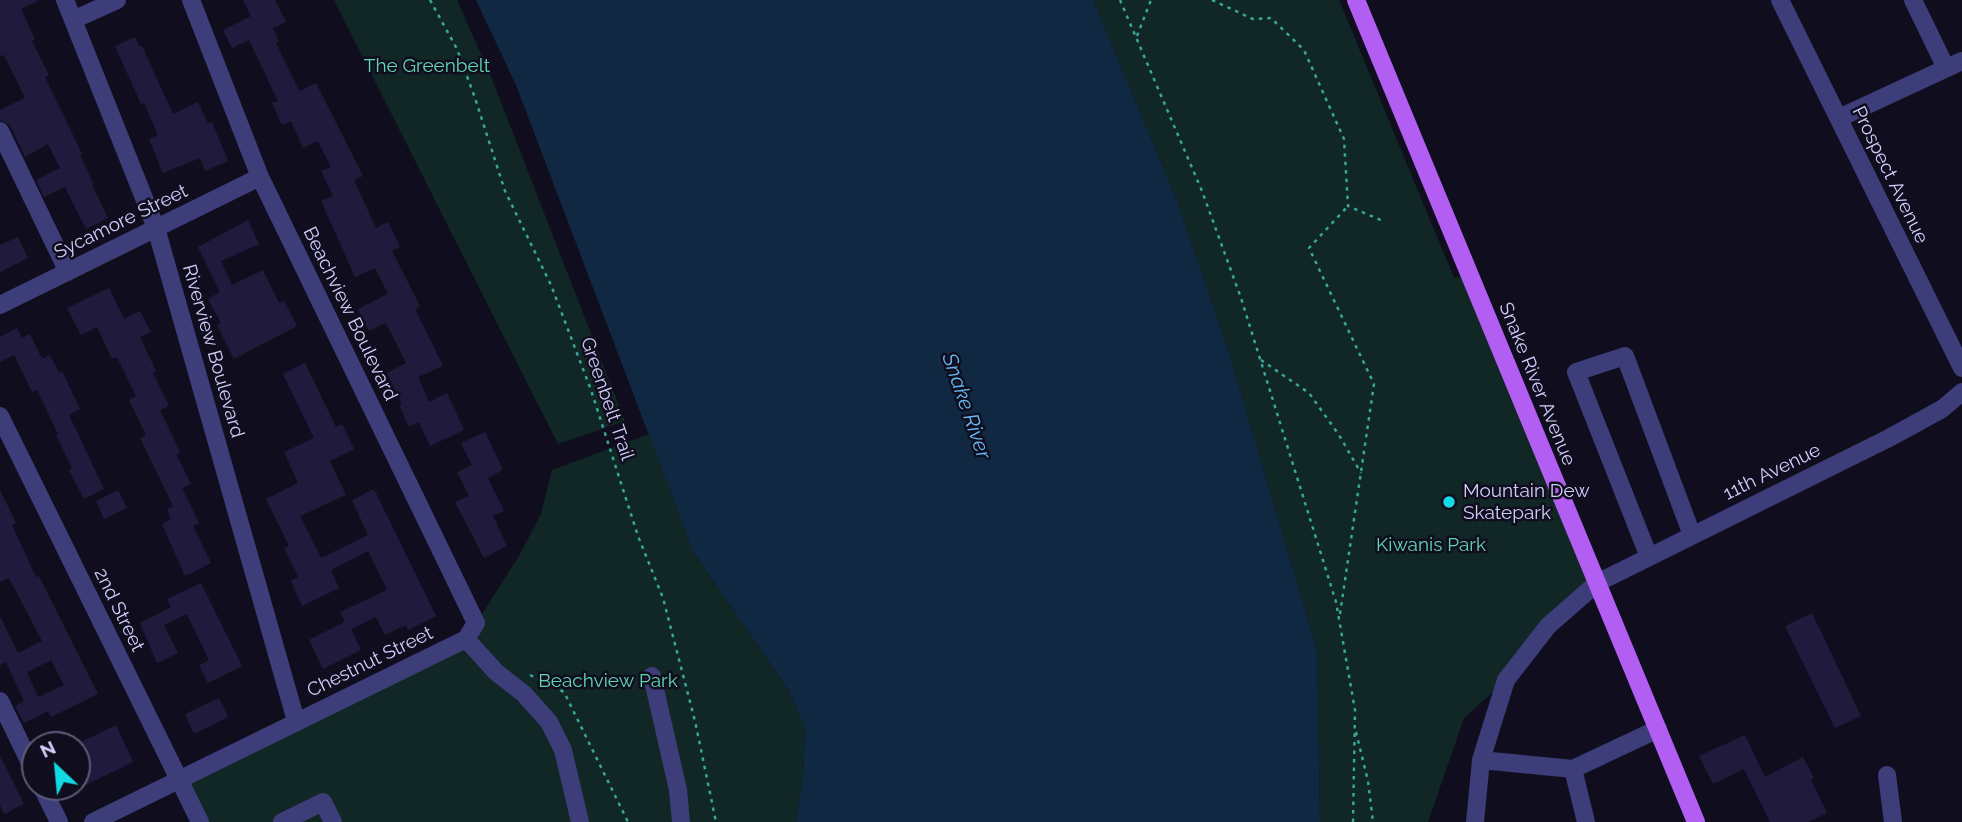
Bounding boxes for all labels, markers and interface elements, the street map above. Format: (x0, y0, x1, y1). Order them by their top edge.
park label: The Greenbelt (364, 55, 490, 77)
street label: Prospect Avenue (1847, 103, 1933, 247)
street label: Sycamore Street (51, 180, 191, 264)
street label: Beachview Boulevard (298, 223, 402, 405)
street label: Riverview Boulevard (177, 262, 249, 440)
street label: Snake River Avenue (1494, 299, 1580, 469)
street label: Greenbelt Trail (575, 334, 639, 464)
water label: Snake River (936, 350, 996, 462)
street label: 11th Avenue (1720, 439, 1824, 505)
place label: Mountain Dew Skatepark (1463, 480, 1590, 524)
marker: Mountain Dew Skatepark (1441, 494, 1457, 510)
park label: Kiwanis Park (1376, 534, 1486, 556)
street label: 2nd Street (89, 564, 149, 656)
street label: Chestnut Street (303, 622, 437, 702)
park label: Beachview Park (538, 670, 678, 692)
north arrow (21, 731, 91, 801)
text: N (36, 736, 59, 762)

